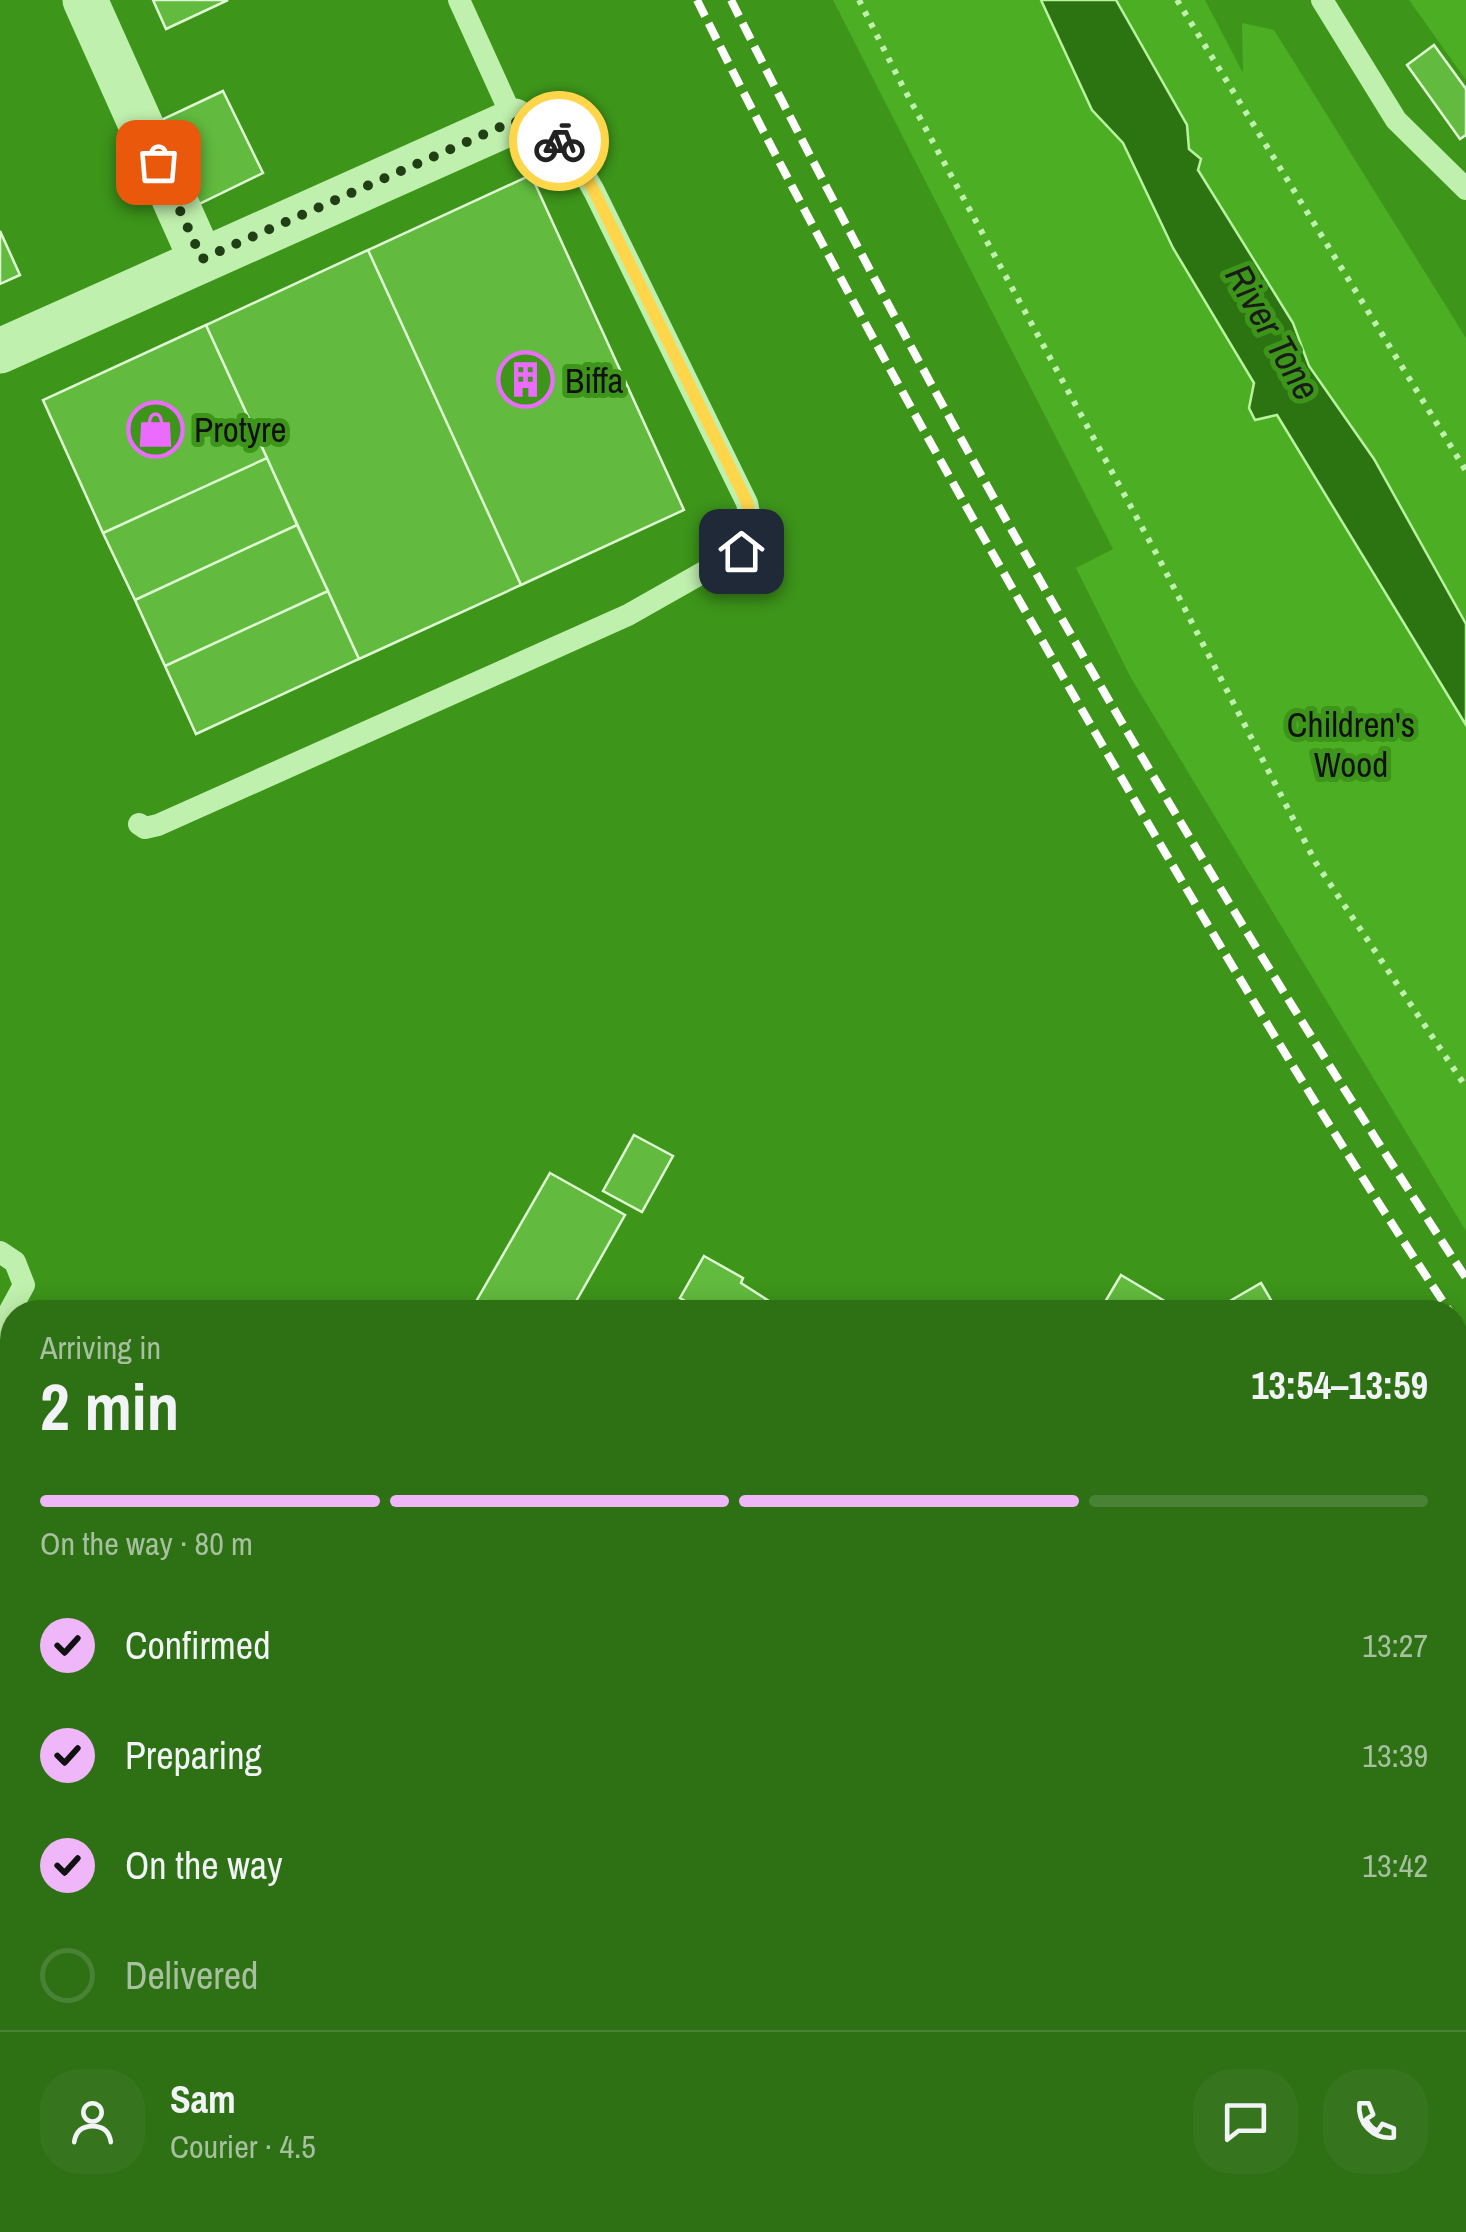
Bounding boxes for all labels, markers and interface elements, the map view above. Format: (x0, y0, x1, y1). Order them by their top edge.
courier (509, 91, 609, 191)
icon: bike (532, 114, 587, 169)
pin (116, 120, 201, 205)
icon: bag (131, 135, 186, 190)
water label: River Tone (1214, 255, 1332, 409)
building icon: Biffa (496, 350, 556, 410)
place label: Biffa (565, 357, 624, 404)
shop icon: Protyre (125, 399, 185, 459)
place label: Protyre (194, 406, 287, 453)
pin (699, 509, 784, 594)
icon: home (714, 524, 769, 579)
park label: Children's Wood (1287, 701, 1415, 788)
text: Arriving in (40, 1326, 161, 1369)
text: 13:54–13:59 (1251, 1360, 1428, 1411)
text: 2 min (40, 1363, 179, 1450)
text: On the way · 80 m (40, 1522, 253, 1565)
icon: check (40, 1618, 95, 1673)
text: Confirmed (125, 1620, 270, 1671)
text: 13:27 (1362, 1624, 1428, 1667)
icon: check (40, 1728, 95, 1783)
text: Preparing (125, 1730, 262, 1781)
text: 13:39 (1362, 1734, 1428, 1777)
icon: check (40, 1838, 95, 1893)
text: On the way (125, 1840, 283, 1891)
text: 13:42 (1362, 1844, 1428, 1887)
text: Delivered (125, 1950, 258, 2001)
button: person (40, 2069, 145, 2174)
button: chat (1193, 2069, 1298, 2174)
button: phone (1323, 2069, 1428, 2174)
text: Sam (170, 2074, 236, 2125)
text: Courier · 4.5 (170, 2125, 316, 2168)

